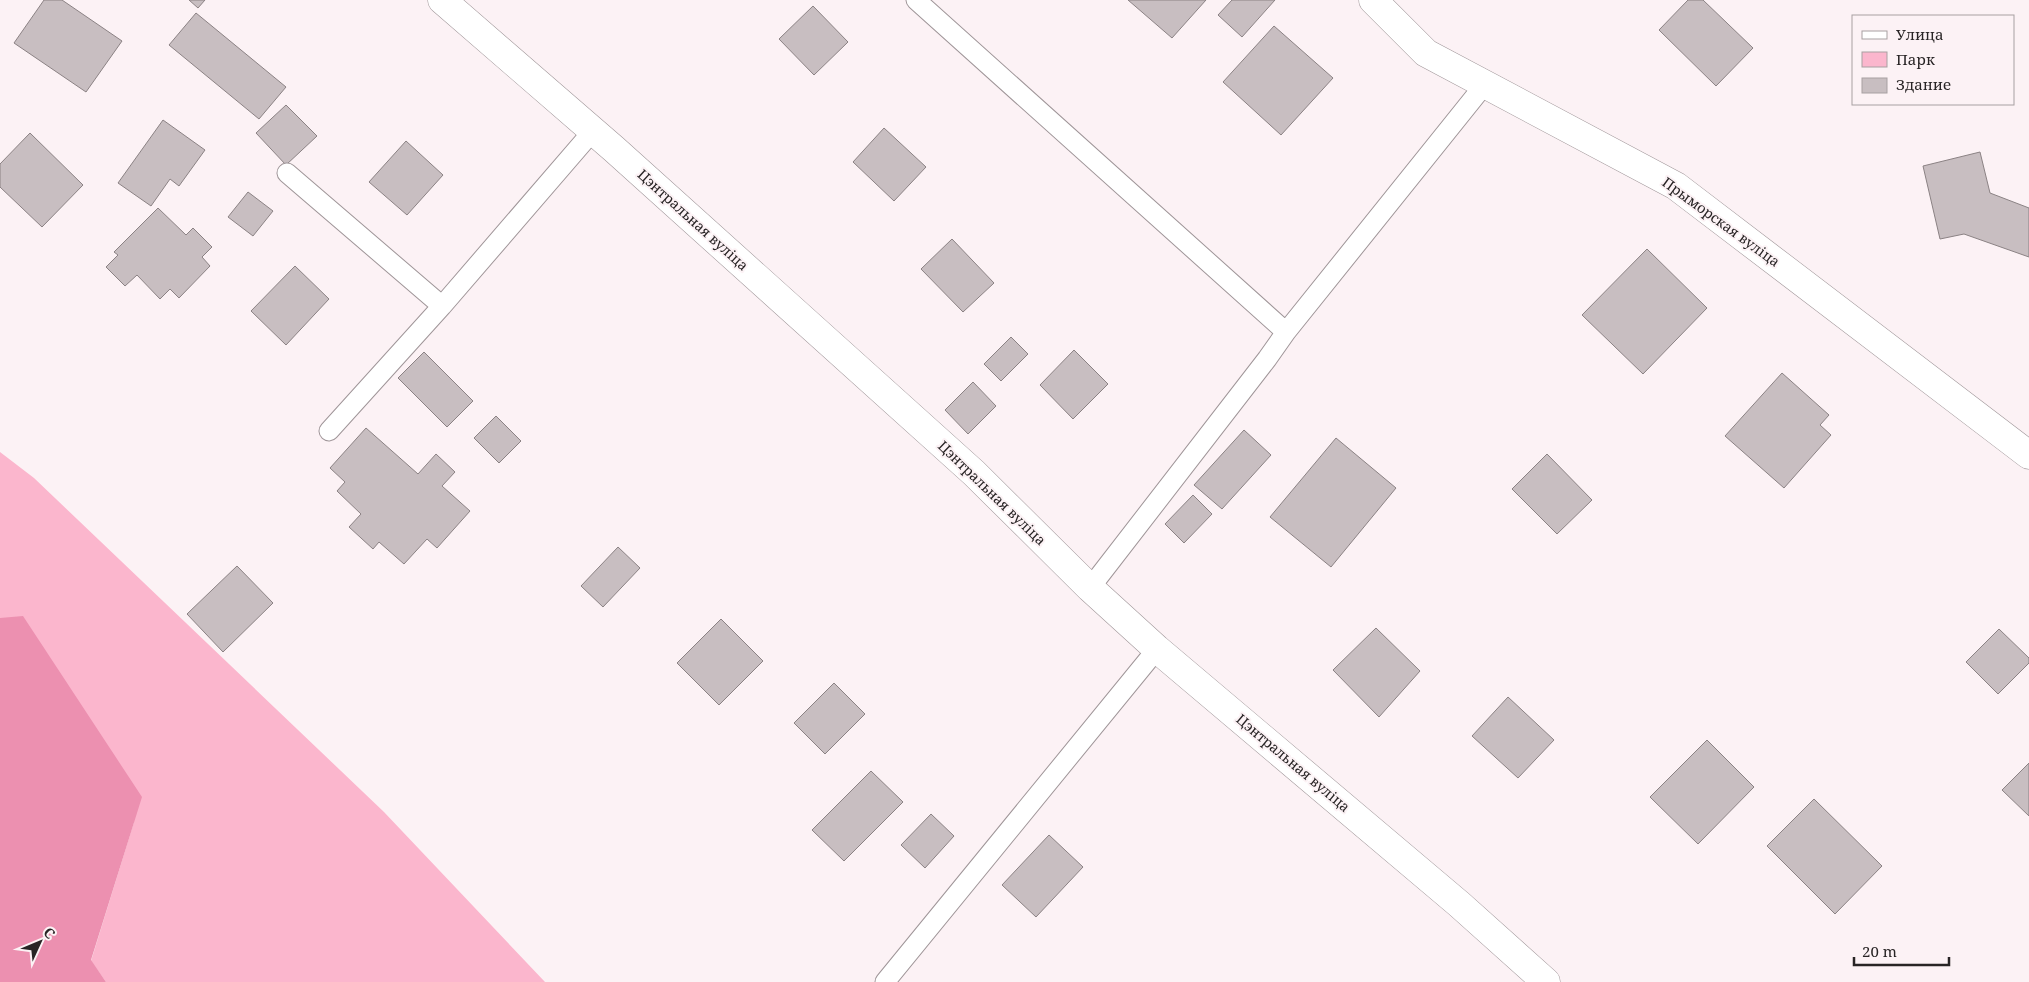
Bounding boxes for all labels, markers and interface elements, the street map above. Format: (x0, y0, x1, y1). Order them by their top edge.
legend (1852, 15, 2014, 105)
text: Улица (1896, 24, 1944, 44)
text: Парк (1896, 49, 1935, 69)
text: Здание (1896, 74, 1951, 94)
street label: Цэнтральная вуліца (634, 165, 753, 275)
street label: Прыморская вуліца (1659, 172, 1784, 271)
street label: Цэнтральная вуліца (934, 436, 1050, 549)
street label: Цэнтральная вуліца (1232, 709, 1354, 816)
north arrow (15, 917, 65, 967)
text: С (40, 923, 60, 943)
scale bar (1854, 934, 1949, 966)
text: 20 m (1862, 941, 1897, 961)

